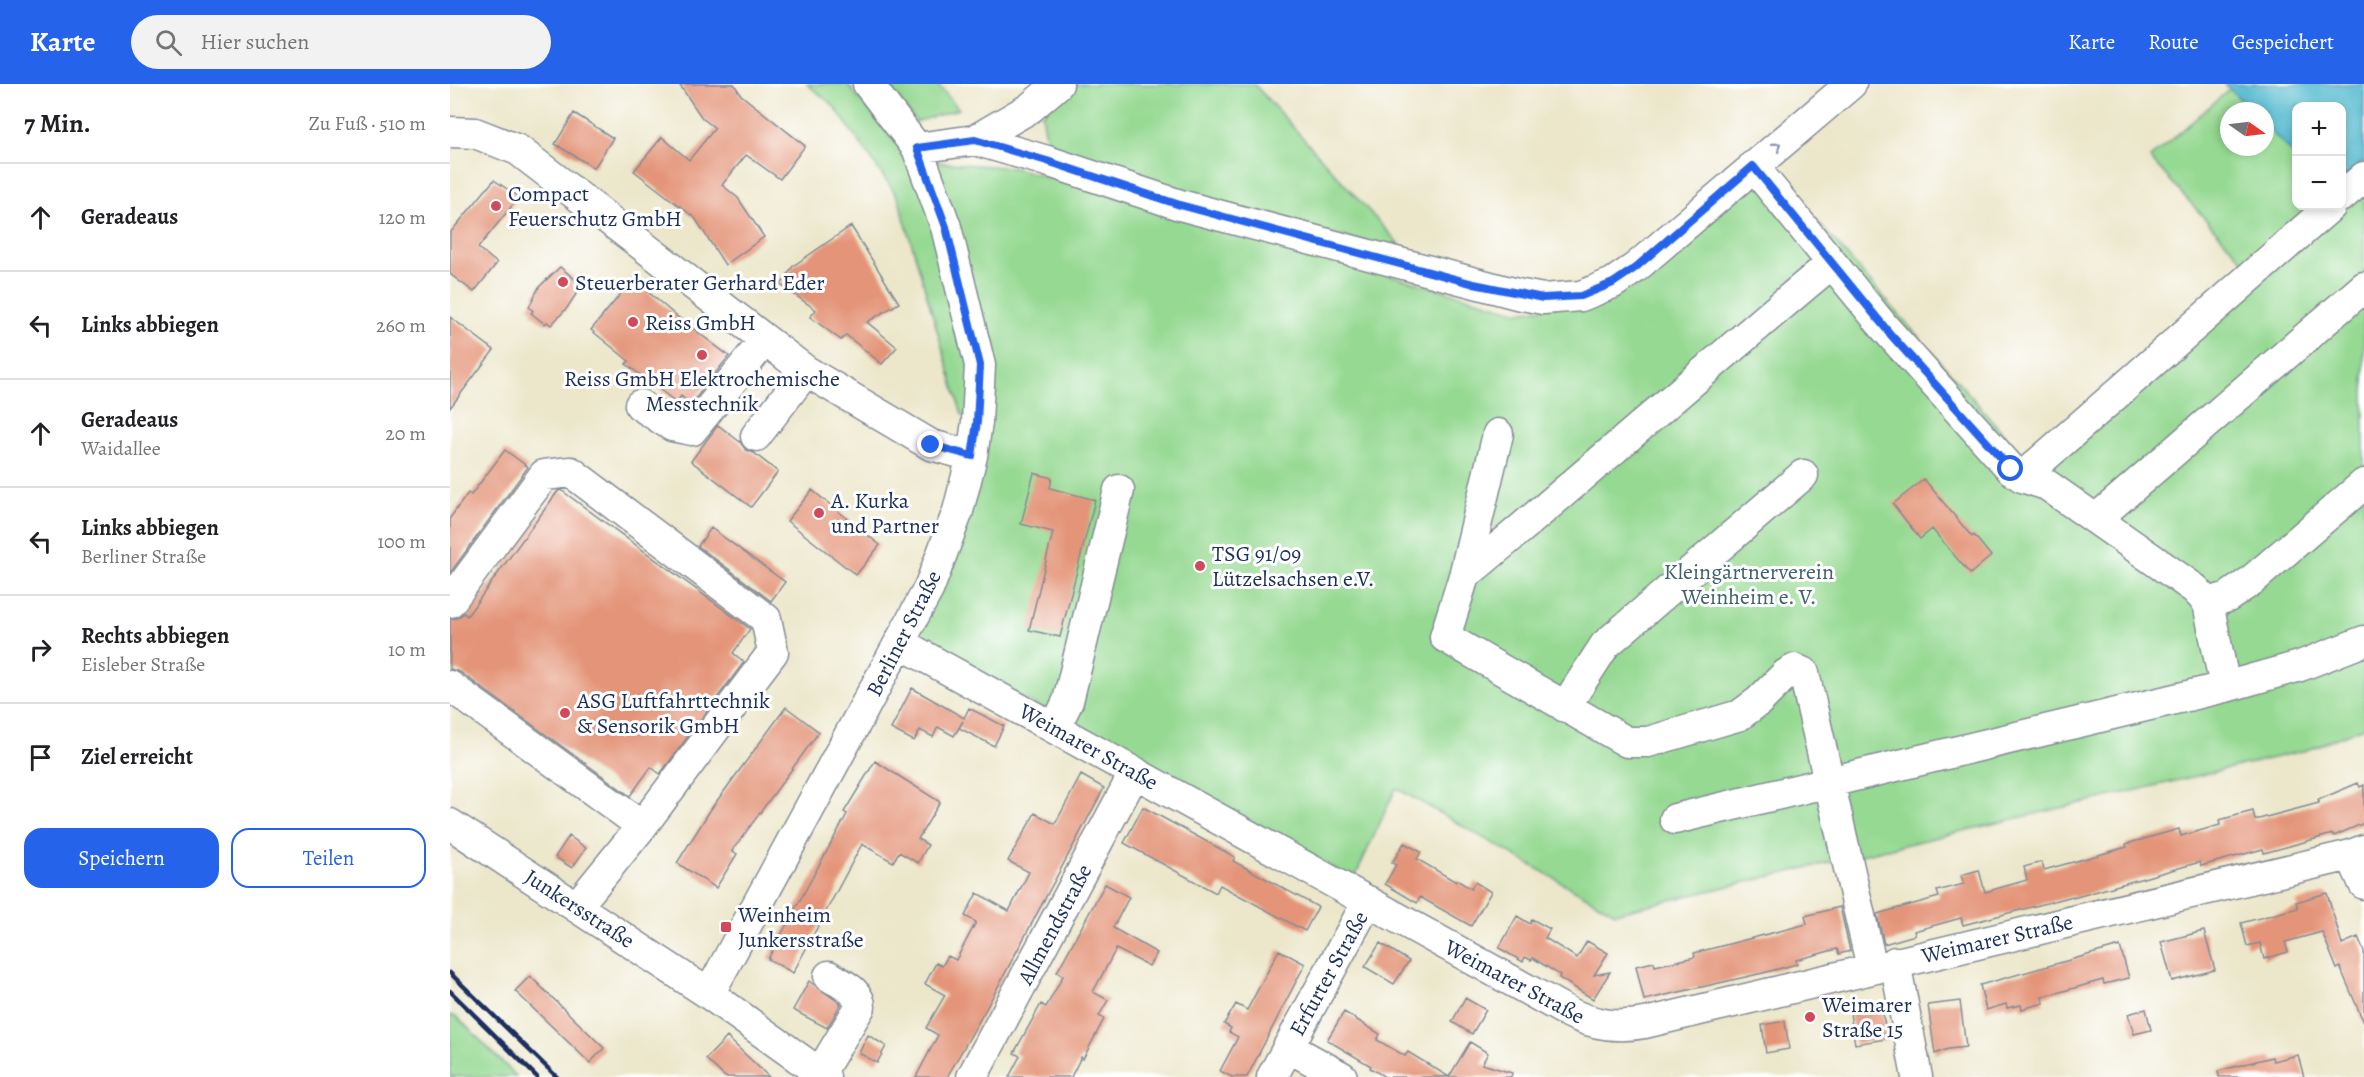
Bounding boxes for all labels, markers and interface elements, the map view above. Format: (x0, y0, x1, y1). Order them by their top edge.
search box (131, 15, 551, 69)
text: Karte (30, 23, 95, 61)
icon: search (152, 26, 185, 59)
text: Hier suchen (200, 27, 309, 57)
text: Karte (2068, 28, 2115, 56)
text: Route (2148, 28, 2199, 56)
text: Gespeichert (2232, 28, 2334, 56)
north arrow (2220, 102, 2274, 156)
map controls (2292, 102, 2346, 210)
button: + (2292, 102, 2346, 156)
text: 7 Min. (24, 106, 91, 141)
text: Zu Fuß · 510 m (309, 110, 426, 137)
one-way arrow (1770, 142, 1781, 153)
button: − (2292, 156, 2346, 210)
place label: Compact Feuerschutz GmbH (508, 179, 682, 234)
marker: Compact Feuerschutz GmbH (489, 199, 503, 213)
icon: ahead (24, 201, 57, 234)
text: Geradeaus (81, 202, 178, 232)
text: 120 m (378, 204, 426, 231)
place label: Steuerberater Gerhard Eder (575, 268, 825, 298)
marker: Steuerberater Gerhard Eder (556, 275, 570, 289)
place label: Reiss GmbH (645, 308, 756, 338)
icon: left (24, 309, 57, 342)
text: Links abbiegen (81, 310, 219, 340)
text: 260 m (376, 312, 426, 339)
marker: Reiss GmbH (626, 315, 640, 329)
marker: Reiss GmbH Elektrochemische Messtechnik (695, 348, 709, 362)
place label: Reiss GmbH Elektrochemische Messtechnik (564, 364, 840, 419)
text: Geradeaus (81, 405, 178, 435)
icon: ahead (24, 417, 57, 450)
text: 20 m (385, 420, 426, 447)
route end (917, 431, 943, 457)
text: Waidallee (81, 435, 161, 462)
route start (1997, 455, 2023, 481)
place label: A. Kurka und Partner (830, 486, 939, 541)
marker: A. Kurka und Partner (812, 506, 826, 520)
text: Links abbiegen (81, 513, 219, 543)
icon: left (24, 525, 57, 558)
text: 100 m (377, 528, 426, 555)
place label: TSG 91/09 Lützelsachsen e.V. (1212, 539, 1375, 594)
text: Berliner Straße (81, 543, 206, 570)
park label: Kleingärtnerverein Weinheim e. V. (1664, 557, 1834, 612)
marker: TSG 91/09 Lützelsachsen e.V. (1193, 559, 1207, 573)
street label: Berliner Straße (859, 565, 949, 702)
text: Rechts abbiegen (81, 621, 229, 651)
icon: right (24, 633, 57, 666)
text: 10 m (388, 636, 426, 663)
text: Eisleber Straße (81, 651, 205, 678)
place label: ASG Luftfahrttechnik & Sensorik GmbH (576, 686, 770, 741)
street label: Weimarer Straße (1013, 696, 1163, 797)
marker: ASG Luftfahrttechnik & Sensorik GmbH (558, 706, 572, 720)
icon: arrive (24, 741, 57, 774)
text: Ziel erreicht (81, 742, 193, 772)
button: Speichern (24, 828, 219, 888)
button: Teilen (231, 828, 426, 888)
street label: Allmendstraße (1010, 859, 1099, 991)
street label: Junkersstraße (519, 862, 640, 956)
place label: Weinheim Junkersstraße (737, 900, 864, 955)
street label: Erfurter Straße (1282, 906, 1376, 1041)
street label: Weimarer Straße (1918, 907, 2076, 971)
marker: Weinheim Junkersstraße (719, 920, 733, 934)
street label: Weimarer Straße (1438, 932, 1590, 1031)
place label: Weimarer Straße 15 (1821, 990, 1912, 1045)
marker: Weimarer Straße 15 (1803, 1010, 1817, 1024)

